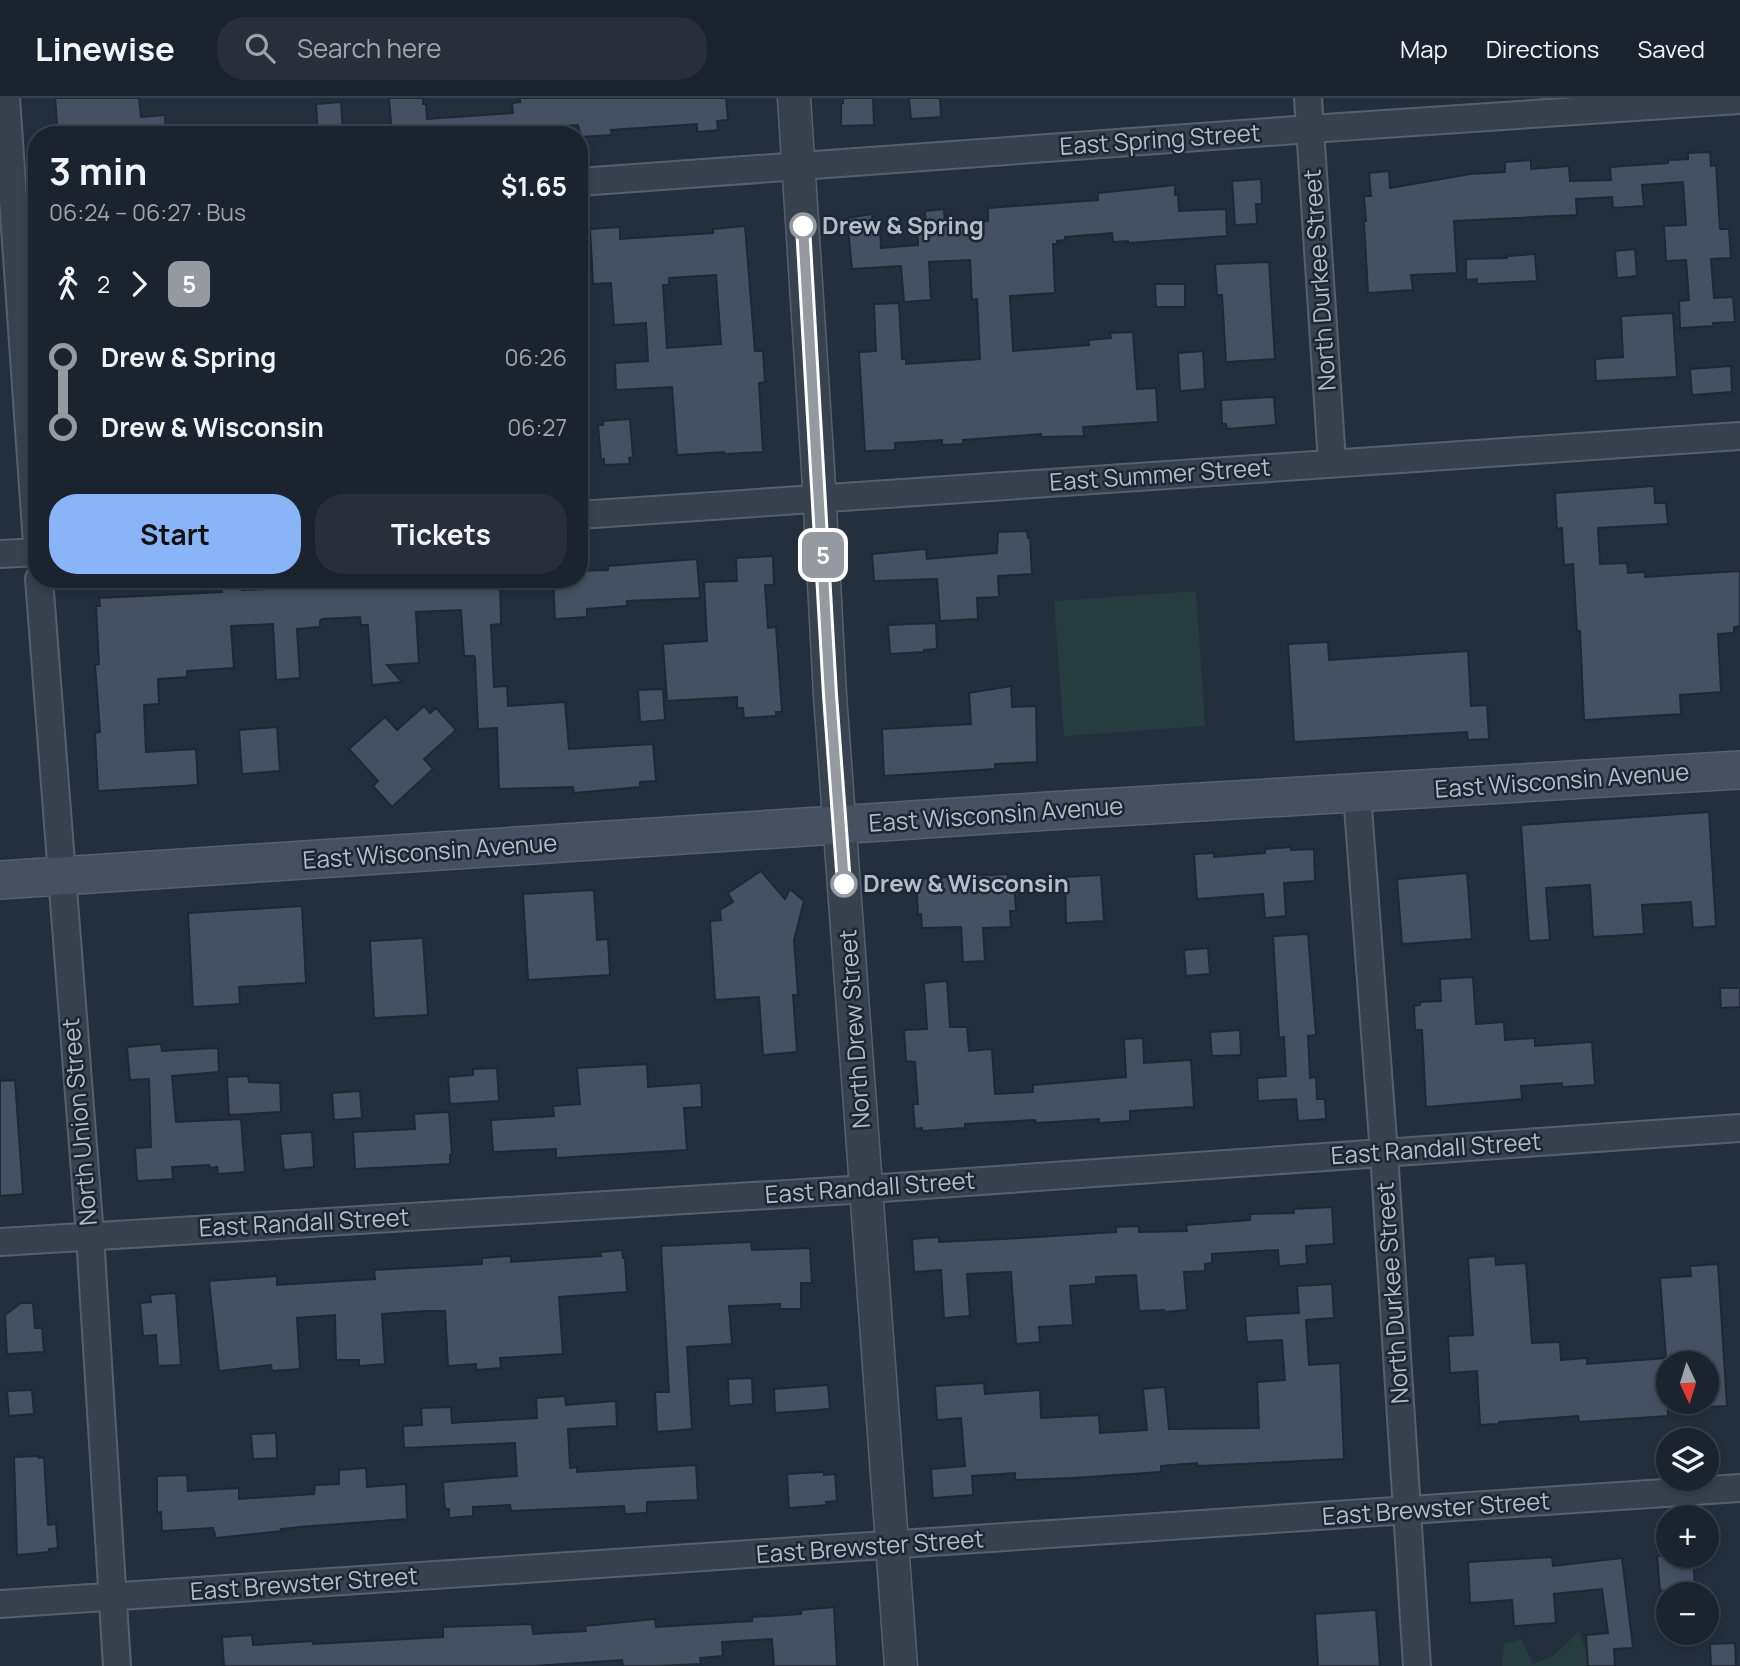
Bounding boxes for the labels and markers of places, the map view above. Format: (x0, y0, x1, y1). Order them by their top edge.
place label: Drew & Spring (822, 208, 984, 241)
marker: Drew & Spring (790, 213, 816, 239)
place label: Drew & Wisconsin (863, 866, 1069, 899)
marker: Drew & Wisconsin (831, 871, 857, 897)

